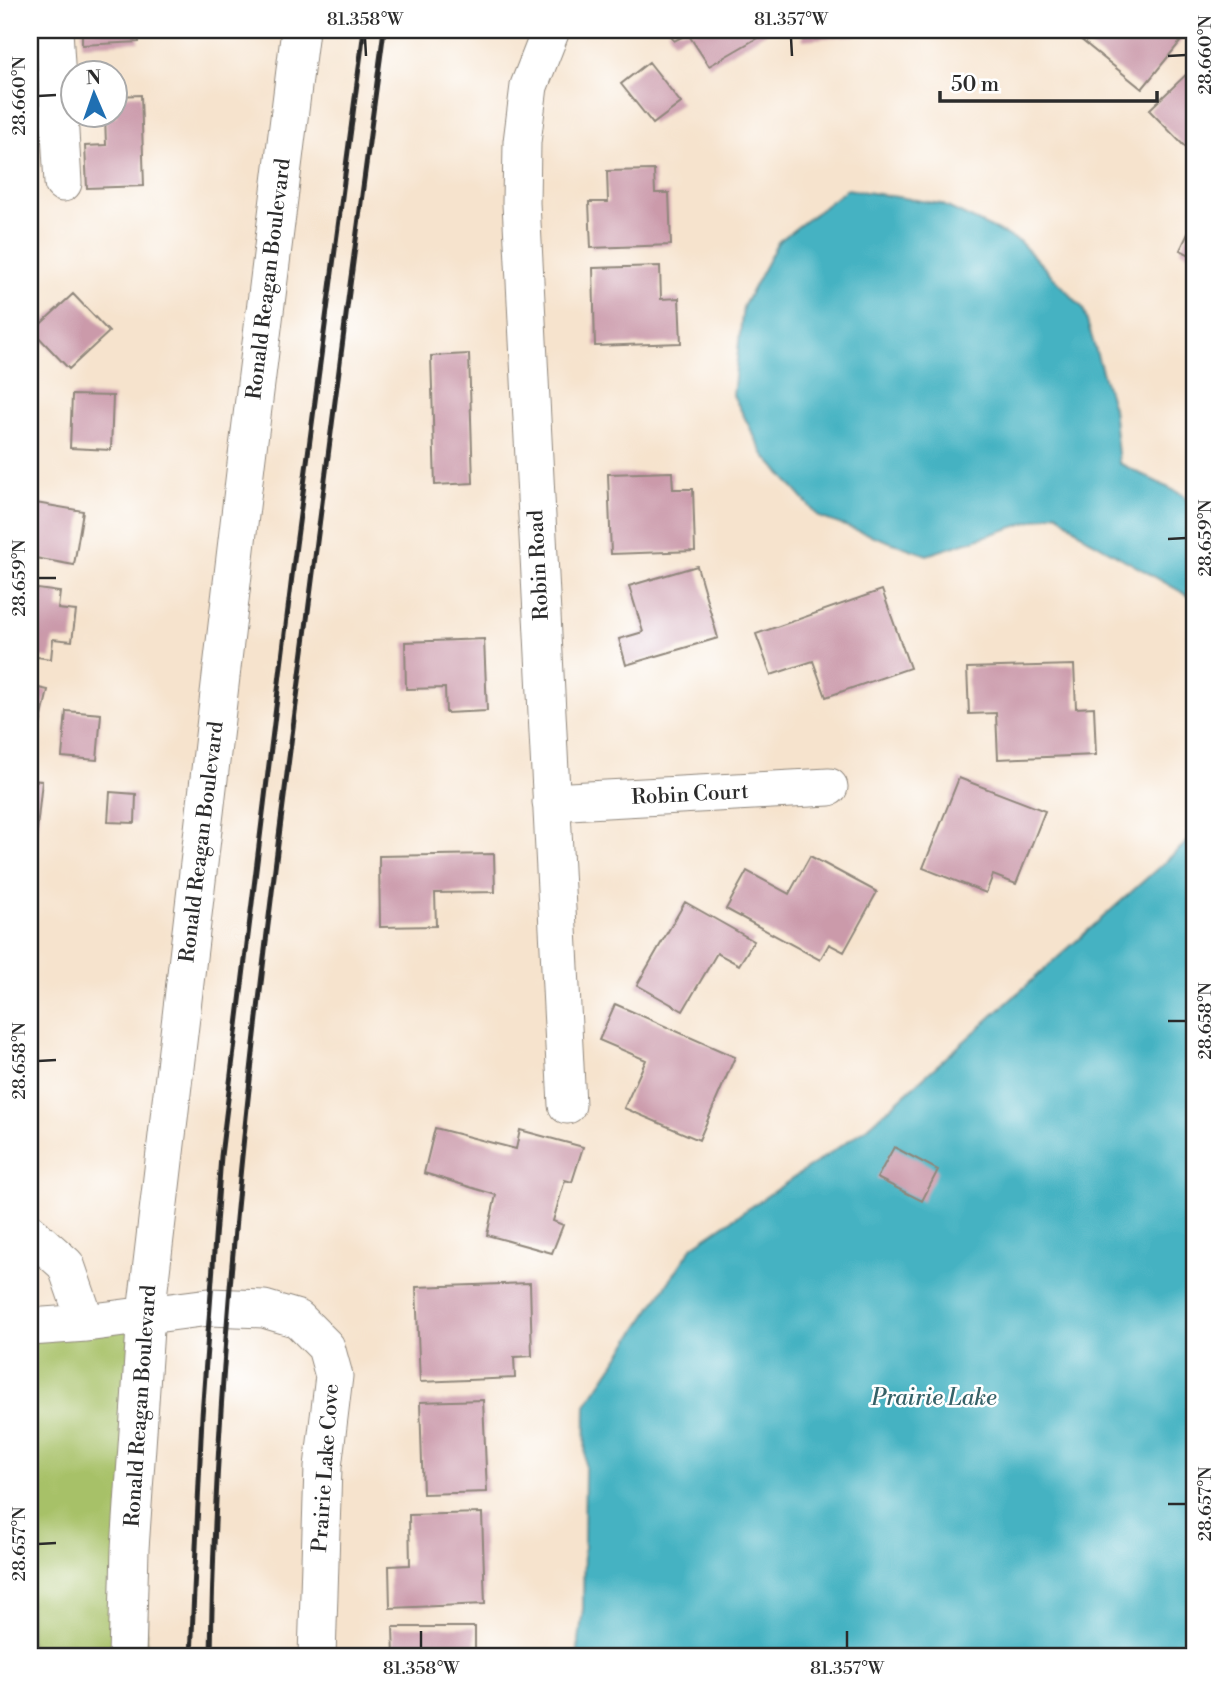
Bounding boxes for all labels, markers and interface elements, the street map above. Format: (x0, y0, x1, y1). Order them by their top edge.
text: 81.358°W (327, 8, 404, 31)
text: 81.357°W (754, 8, 829, 31)
text: 28.660°N (1194, 15, 1217, 95)
text: 28.660°N (8, 56, 31, 136)
north arrow (60, 60, 130, 130)
scale bar (940, 60, 1158, 104)
text: N (86, 66, 101, 90)
text: 50 m (951, 72, 999, 98)
street label: Ronald Reagan Boulevard (241, 157, 297, 401)
text: 28.659°N (1194, 499, 1217, 577)
street label: Robin Road (523, 509, 555, 621)
text: 28.659°N (8, 539, 31, 617)
street label: Ronald Reagan Boulevard (174, 720, 230, 964)
street label: Robin Court (631, 779, 750, 811)
text: 28.658°N (1194, 982, 1217, 1060)
text: 28.658°N (8, 1022, 31, 1100)
street label: Ronald Reagan Boulevard (120, 1284, 162, 1528)
street label: Prairie Lake Cove (307, 1383, 345, 1553)
water label: Prairie Lake (870, 1384, 997, 1412)
text: 28.657°N (1194, 1466, 1217, 1541)
text: 28.657°N (8, 1506, 31, 1581)
text: 81.358°W (383, 1657, 460, 1680)
text: 81.357°W (810, 1657, 885, 1680)

